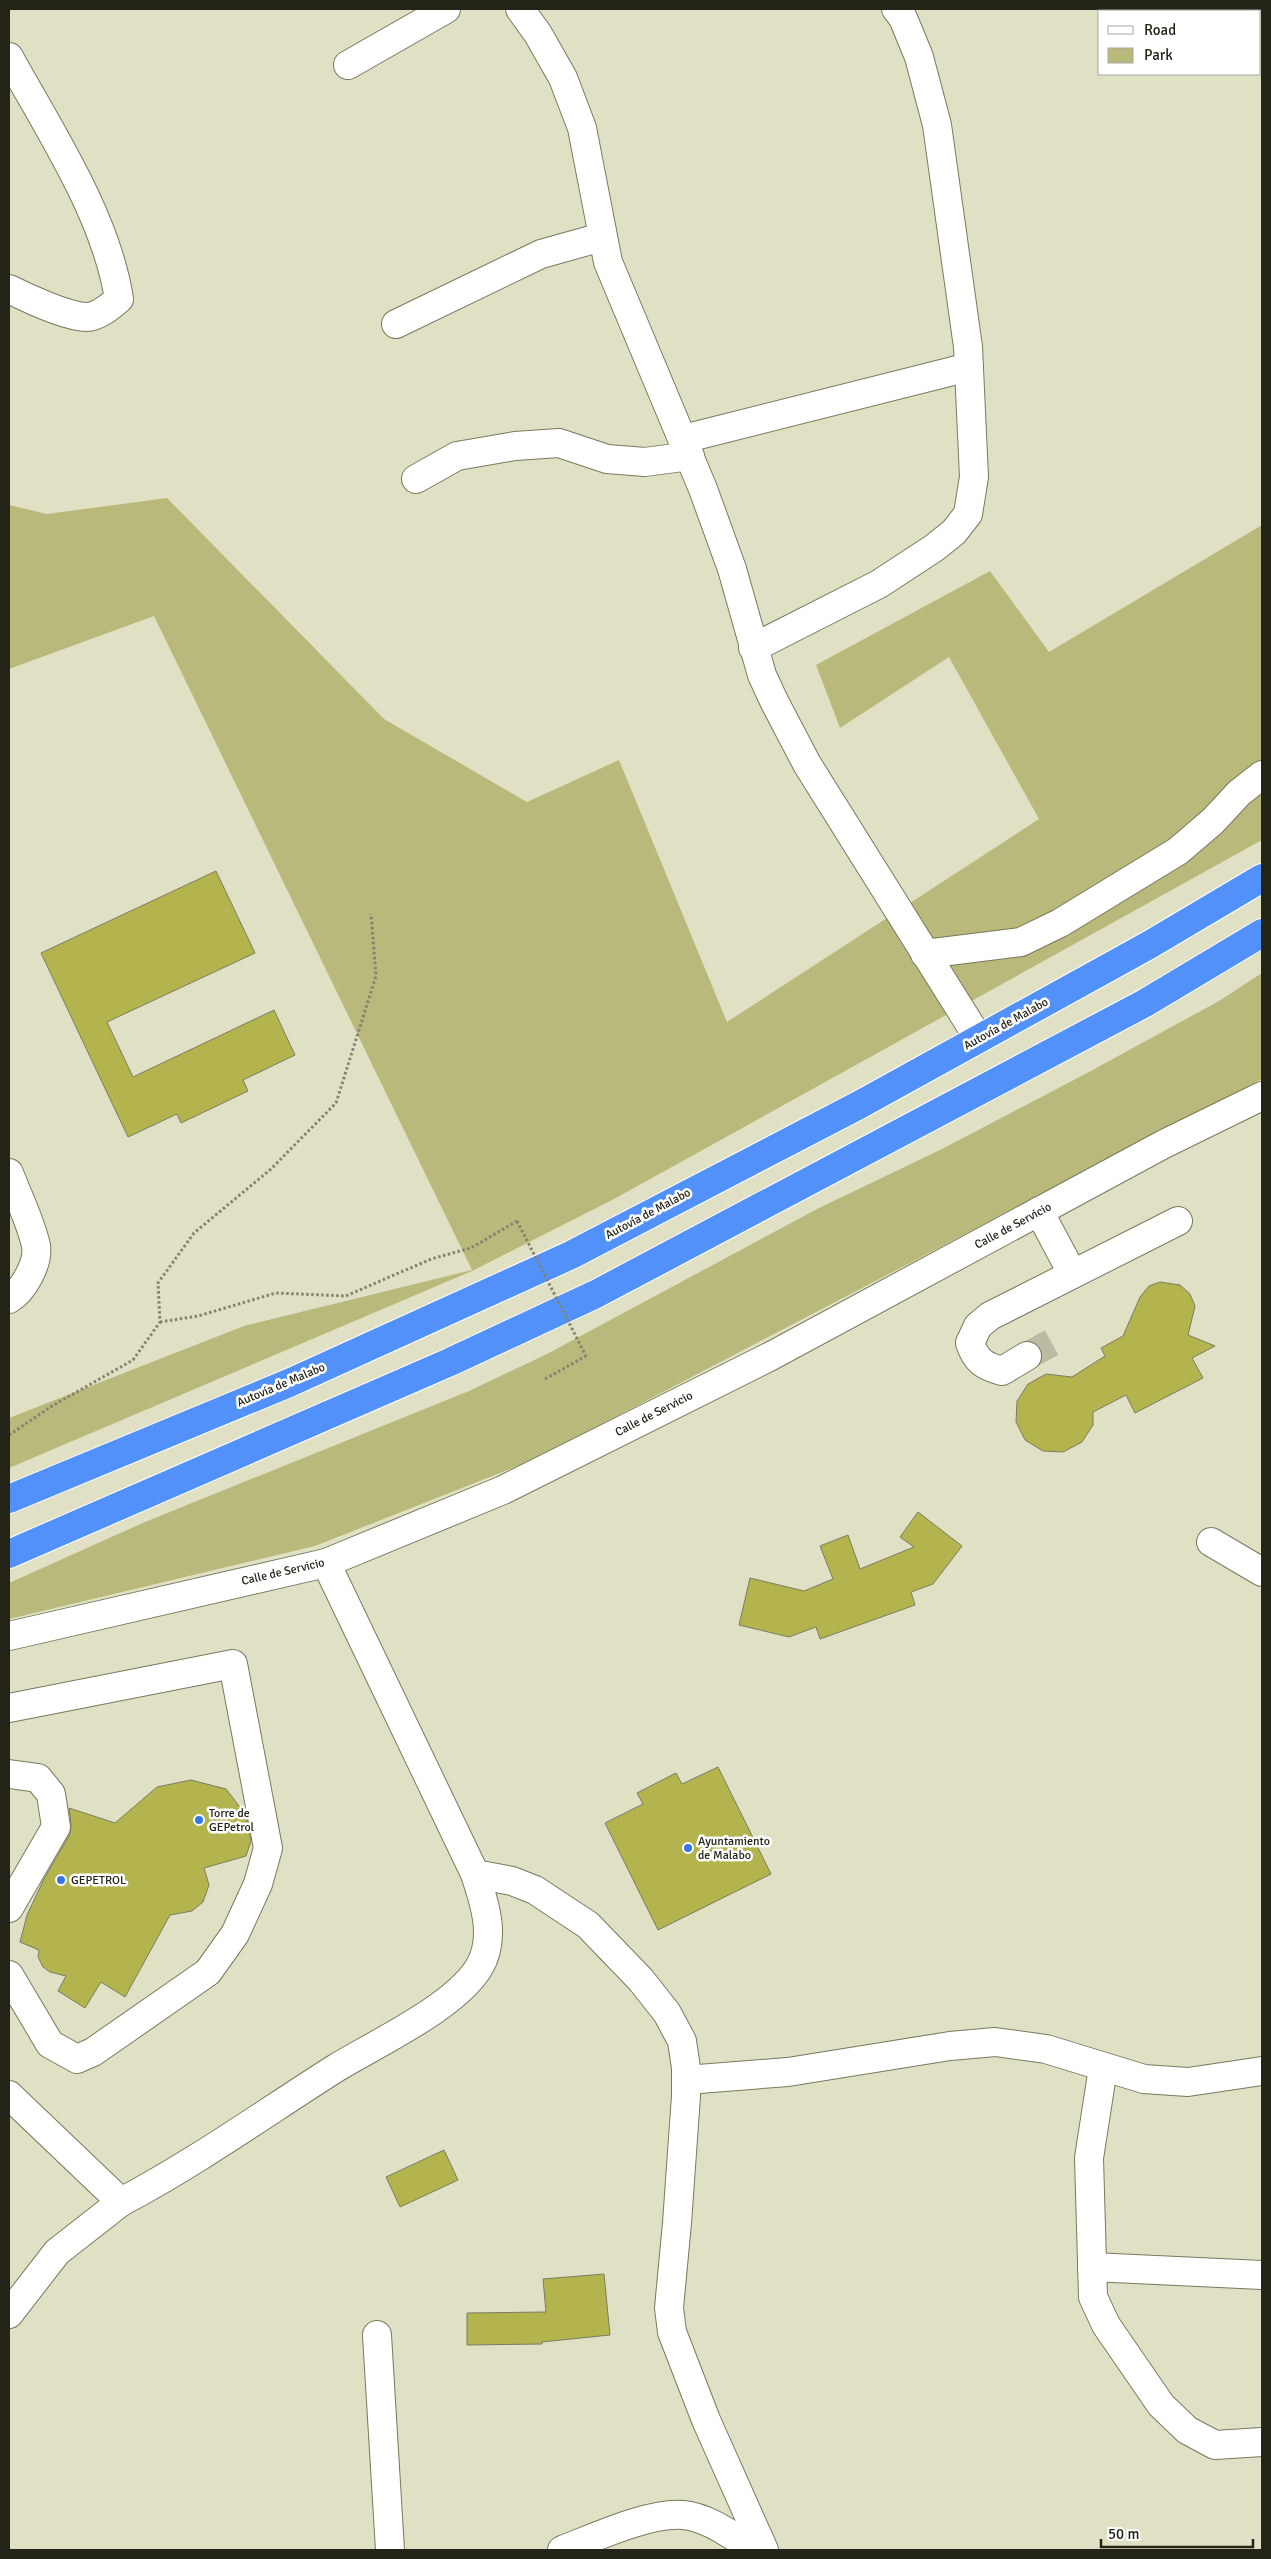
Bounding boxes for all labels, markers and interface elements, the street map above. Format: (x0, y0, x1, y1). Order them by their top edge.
legend (1098, 10, 1261, 75)
text: Road (1144, 21, 1176, 39)
text: Park (1144, 46, 1173, 64)
street label: Autovía de Malabo (961, 995, 1051, 1053)
street label: Autovía de Malabo (603, 1185, 693, 1243)
street label: Calle de Servicio (972, 1199, 1054, 1253)
street label: Autovía de Malabo (235, 1360, 327, 1410)
street label: Calle de Servicio (613, 1388, 695, 1440)
street label: Calle de Servicio (240, 1555, 326, 1589)
place label: Torre de GEPetrol (209, 1806, 255, 1835)
marker: Torre de GEPetrol (193, 1814, 205, 1826)
place label: Ayuntamiento de Malabo (698, 1834, 770, 1863)
marker: Ayuntamiento de Malabo (682, 1842, 694, 1854)
place label: GEPETROL (71, 1873, 126, 1888)
marker: GEPETROL (55, 1874, 67, 1886)
scale bar (1101, 2516, 1254, 2548)
text: 50 m (1108, 2525, 1139, 2543)

